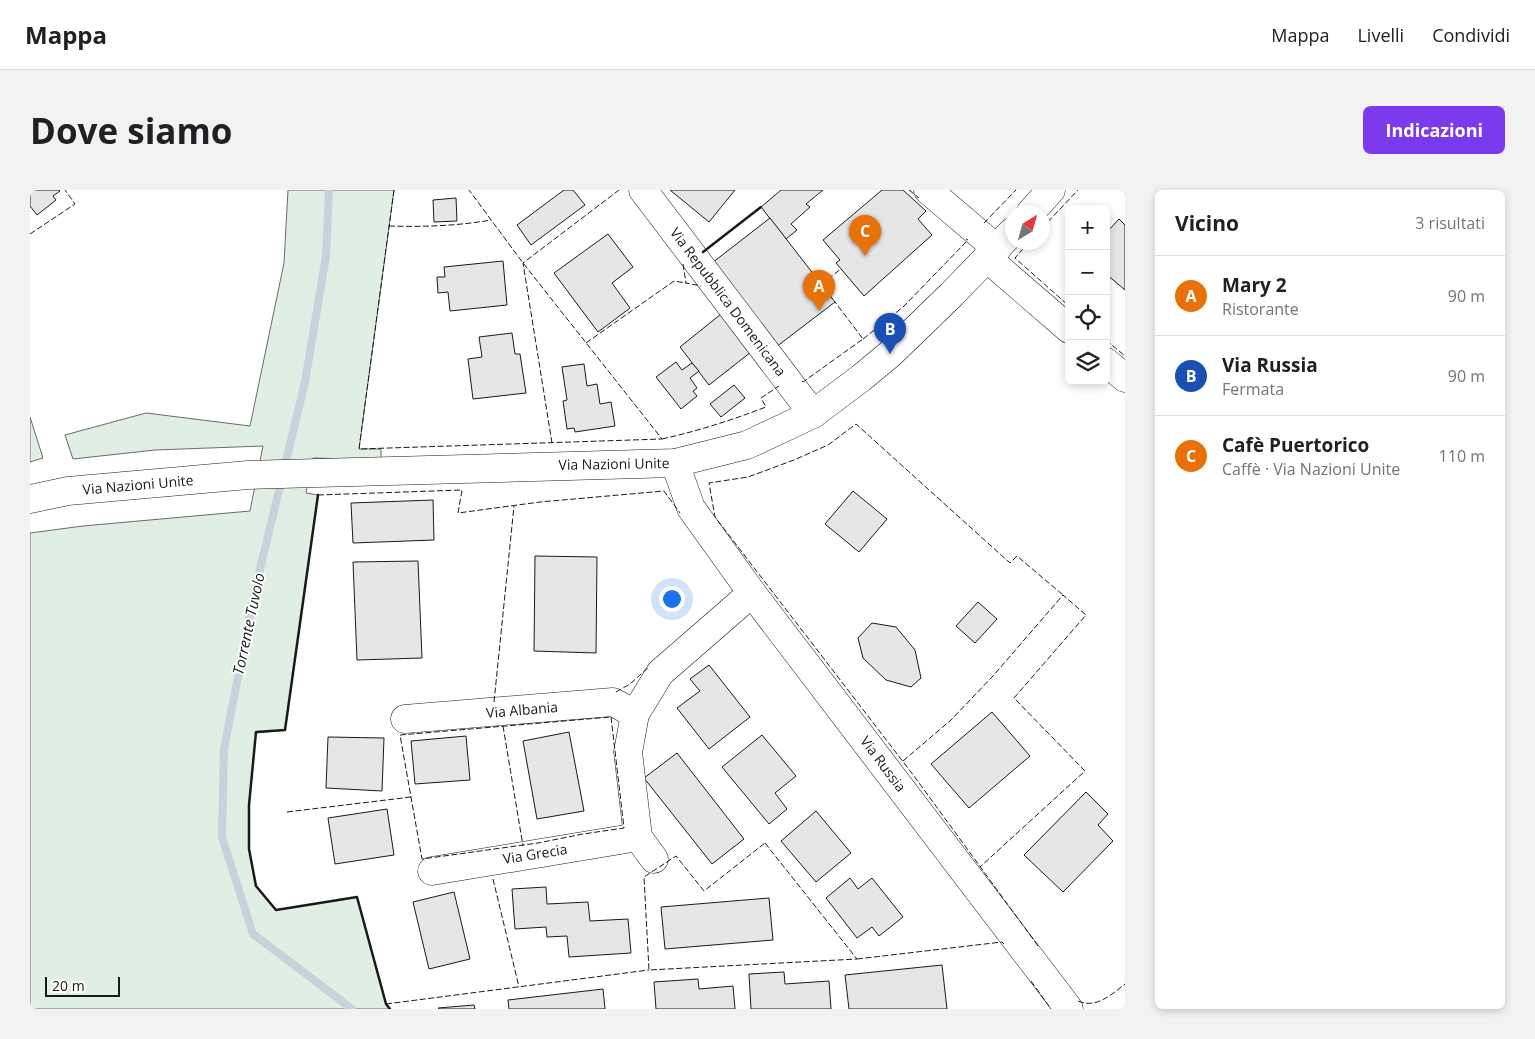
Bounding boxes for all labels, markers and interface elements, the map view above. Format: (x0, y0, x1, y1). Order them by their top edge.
text: Mappa (25, 18, 107, 51)
text: Mappa (1271, 23, 1329, 47)
text: Livelli (1357, 23, 1404, 47)
text: Condividi (1432, 23, 1510, 47)
button: Indicazioni (1363, 106, 1505, 154)
text: Dove siamo (30, 107, 233, 154)
north arrow (1005, 205, 1050, 250)
map controls (1065, 205, 1110, 385)
button: + (1065, 205, 1110, 250)
text: Vicino (1175, 209, 1239, 237)
text: 3 risultati (1415, 212, 1485, 234)
pin: C (849, 215, 881, 256)
street label: Via Repubblica Domenicana (666, 223, 791, 380)
button: − (1065, 250, 1110, 295)
pin: A (803, 270, 835, 311)
text: Mary 2 (1222, 272, 1287, 298)
text: A (1185, 285, 1197, 307)
text: 90 m (1448, 285, 1485, 307)
button: locate (1065, 295, 1110, 340)
text: Ristorante (1222, 298, 1299, 320)
pin: B (874, 313, 906, 354)
button: layers (1065, 340, 1110, 385)
text: Via Russia (1222, 352, 1318, 378)
text: B (1186, 365, 1196, 387)
text: 90 m (1448, 365, 1485, 387)
text: Fermata (1222, 378, 1284, 400)
text: Cafè Puertorico (1222, 432, 1369, 458)
text: C (1186, 445, 1196, 467)
text: 110 m (1439, 445, 1485, 467)
street label: Via Nazioni Unite (558, 453, 670, 474)
text: Caffè · Via Nazioni Unite (1222, 458, 1400, 480)
street label: Via Nazioni Unite (82, 470, 194, 499)
water label: Torrente Tuvolo (227, 571, 269, 677)
your location (659, 586, 685, 612)
street label: Via Albania (485, 697, 559, 722)
street label: Via Russia (856, 732, 911, 795)
street label: Via Grecia (501, 839, 569, 868)
scale bar (45, 974, 120, 997)
text: 20 m (52, 976, 85, 995)

